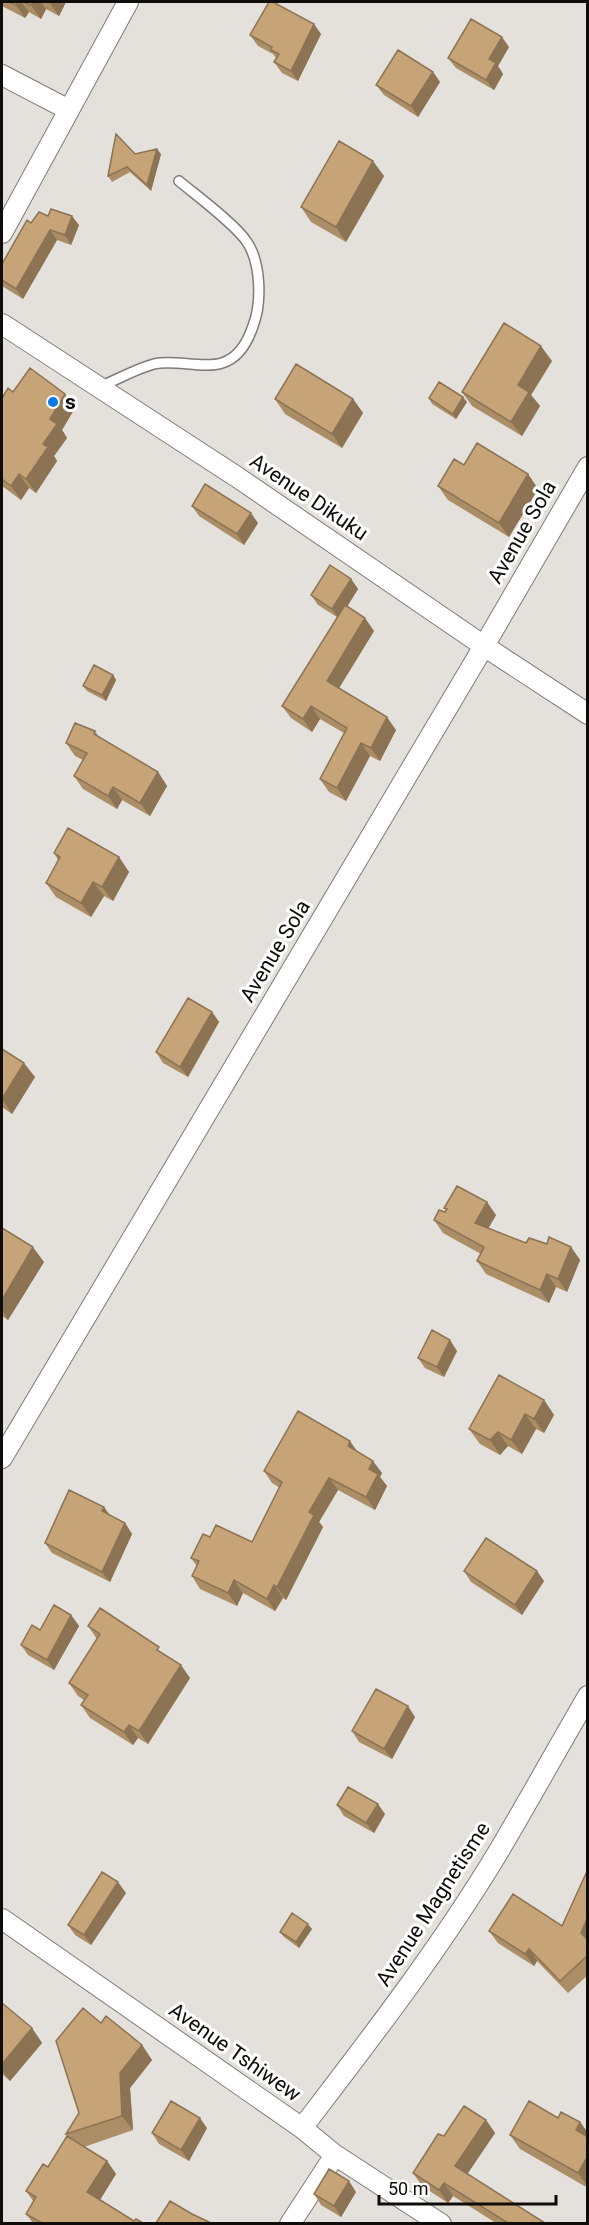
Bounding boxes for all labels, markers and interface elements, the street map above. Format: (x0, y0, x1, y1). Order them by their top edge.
place label: s (65, 390, 76, 414)
marker: s (46, 395, 60, 409)
street label: Avenue Dikuku (245, 449, 373, 545)
street label: Avenue Sola (483, 476, 561, 588)
street label: Avenue Sola (235, 896, 315, 1006)
street label: Avenue Magnetisme (371, 1818, 495, 1990)
street label: Avenue Tshiwew (165, 1998, 306, 2106)
scale bar (379, 2168, 556, 2206)
text: 50 m (388, 2178, 428, 2199)

